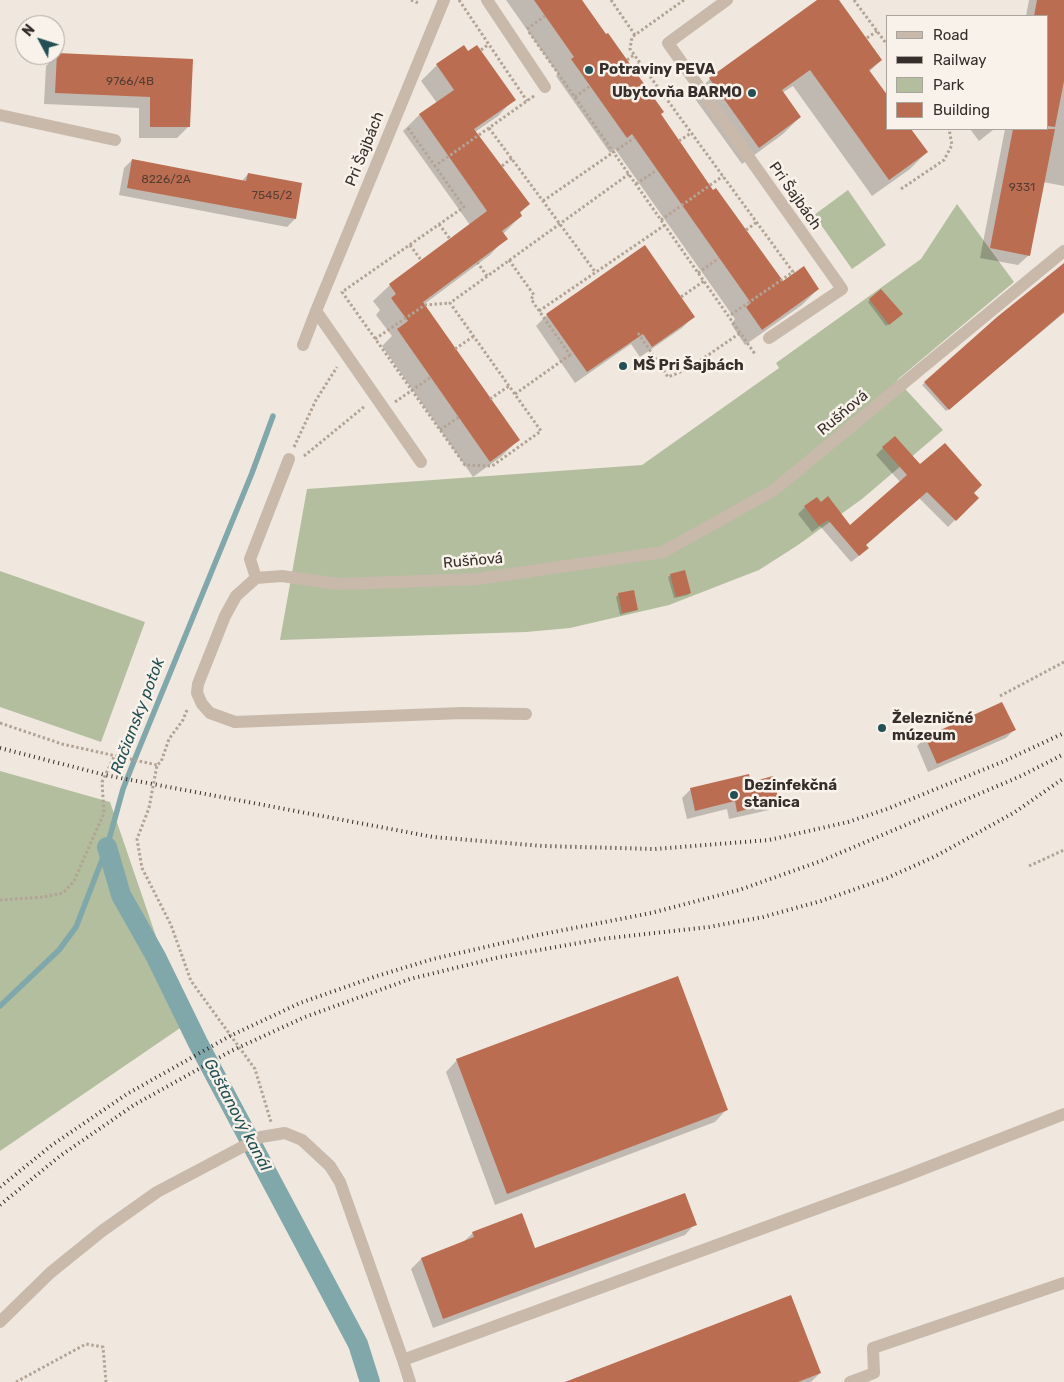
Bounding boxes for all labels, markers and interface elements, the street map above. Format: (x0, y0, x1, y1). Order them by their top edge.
north arrow (15, 15, 65, 65)
legend (886, 15, 1049, 130)
text: N (19, 21, 39, 40)
text: Road (933, 26, 969, 44)
text: Railway (933, 51, 987, 69)
place label: Potraviny PEVA (599, 61, 715, 79)
marker: Potraviny PEVA (583, 64, 595, 76)
house number: 9766/4B (106, 75, 154, 89)
text: Park (933, 76, 964, 94)
place label: Ubytovňa BARMO (612, 84, 742, 102)
marker: Ubytovňa BARMO (746, 87, 758, 99)
text: Building (933, 101, 990, 119)
street label: Pri Šajbách (342, 109, 388, 189)
street label: Pri Šajbách (765, 159, 825, 233)
house number: 8226/2A (141, 173, 191, 187)
house number: 9331 (1009, 181, 1035, 195)
house number: 7545/2 (252, 189, 292, 203)
place label: MŠ Pri Šajbách (633, 357, 744, 375)
marker: MŠ Pri Šajbách (617, 360, 629, 372)
street label: Rušňová (814, 387, 872, 439)
street label: Rušňová (442, 549, 504, 573)
water label: Račiansky potok (107, 655, 169, 777)
place label: Železničné múzeum (892, 710, 973, 745)
marker: Železničné múzeum (876, 722, 888, 734)
place label: Dezinfekčná stanica (744, 777, 837, 812)
marker: Dezinfekčná stanica (728, 789, 740, 801)
water label: Gaštanový kanál (199, 1055, 275, 1175)

